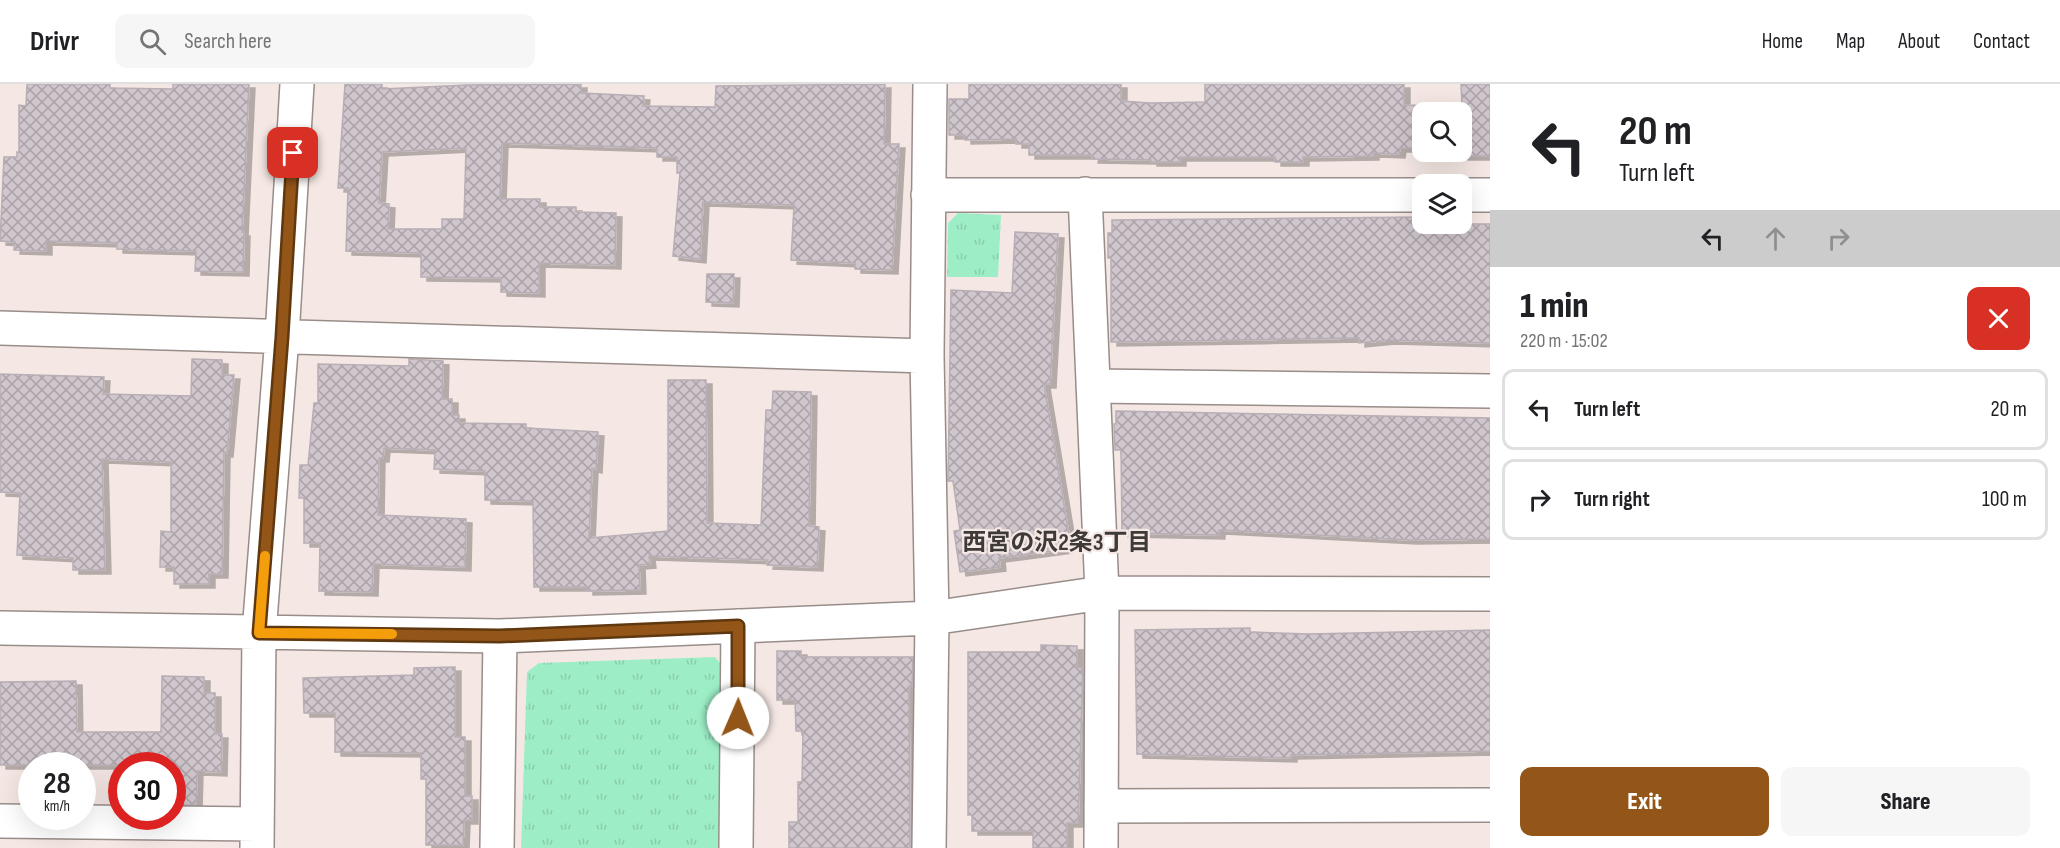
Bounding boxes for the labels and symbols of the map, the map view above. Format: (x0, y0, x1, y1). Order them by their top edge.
pin (267, 127, 318, 178)
district label: 西宮の沢2条3丁目 (962, 528, 1152, 557)
position arrow (706, 686, 770, 750)
speed limit sign: 30 (108, 752, 186, 830)

